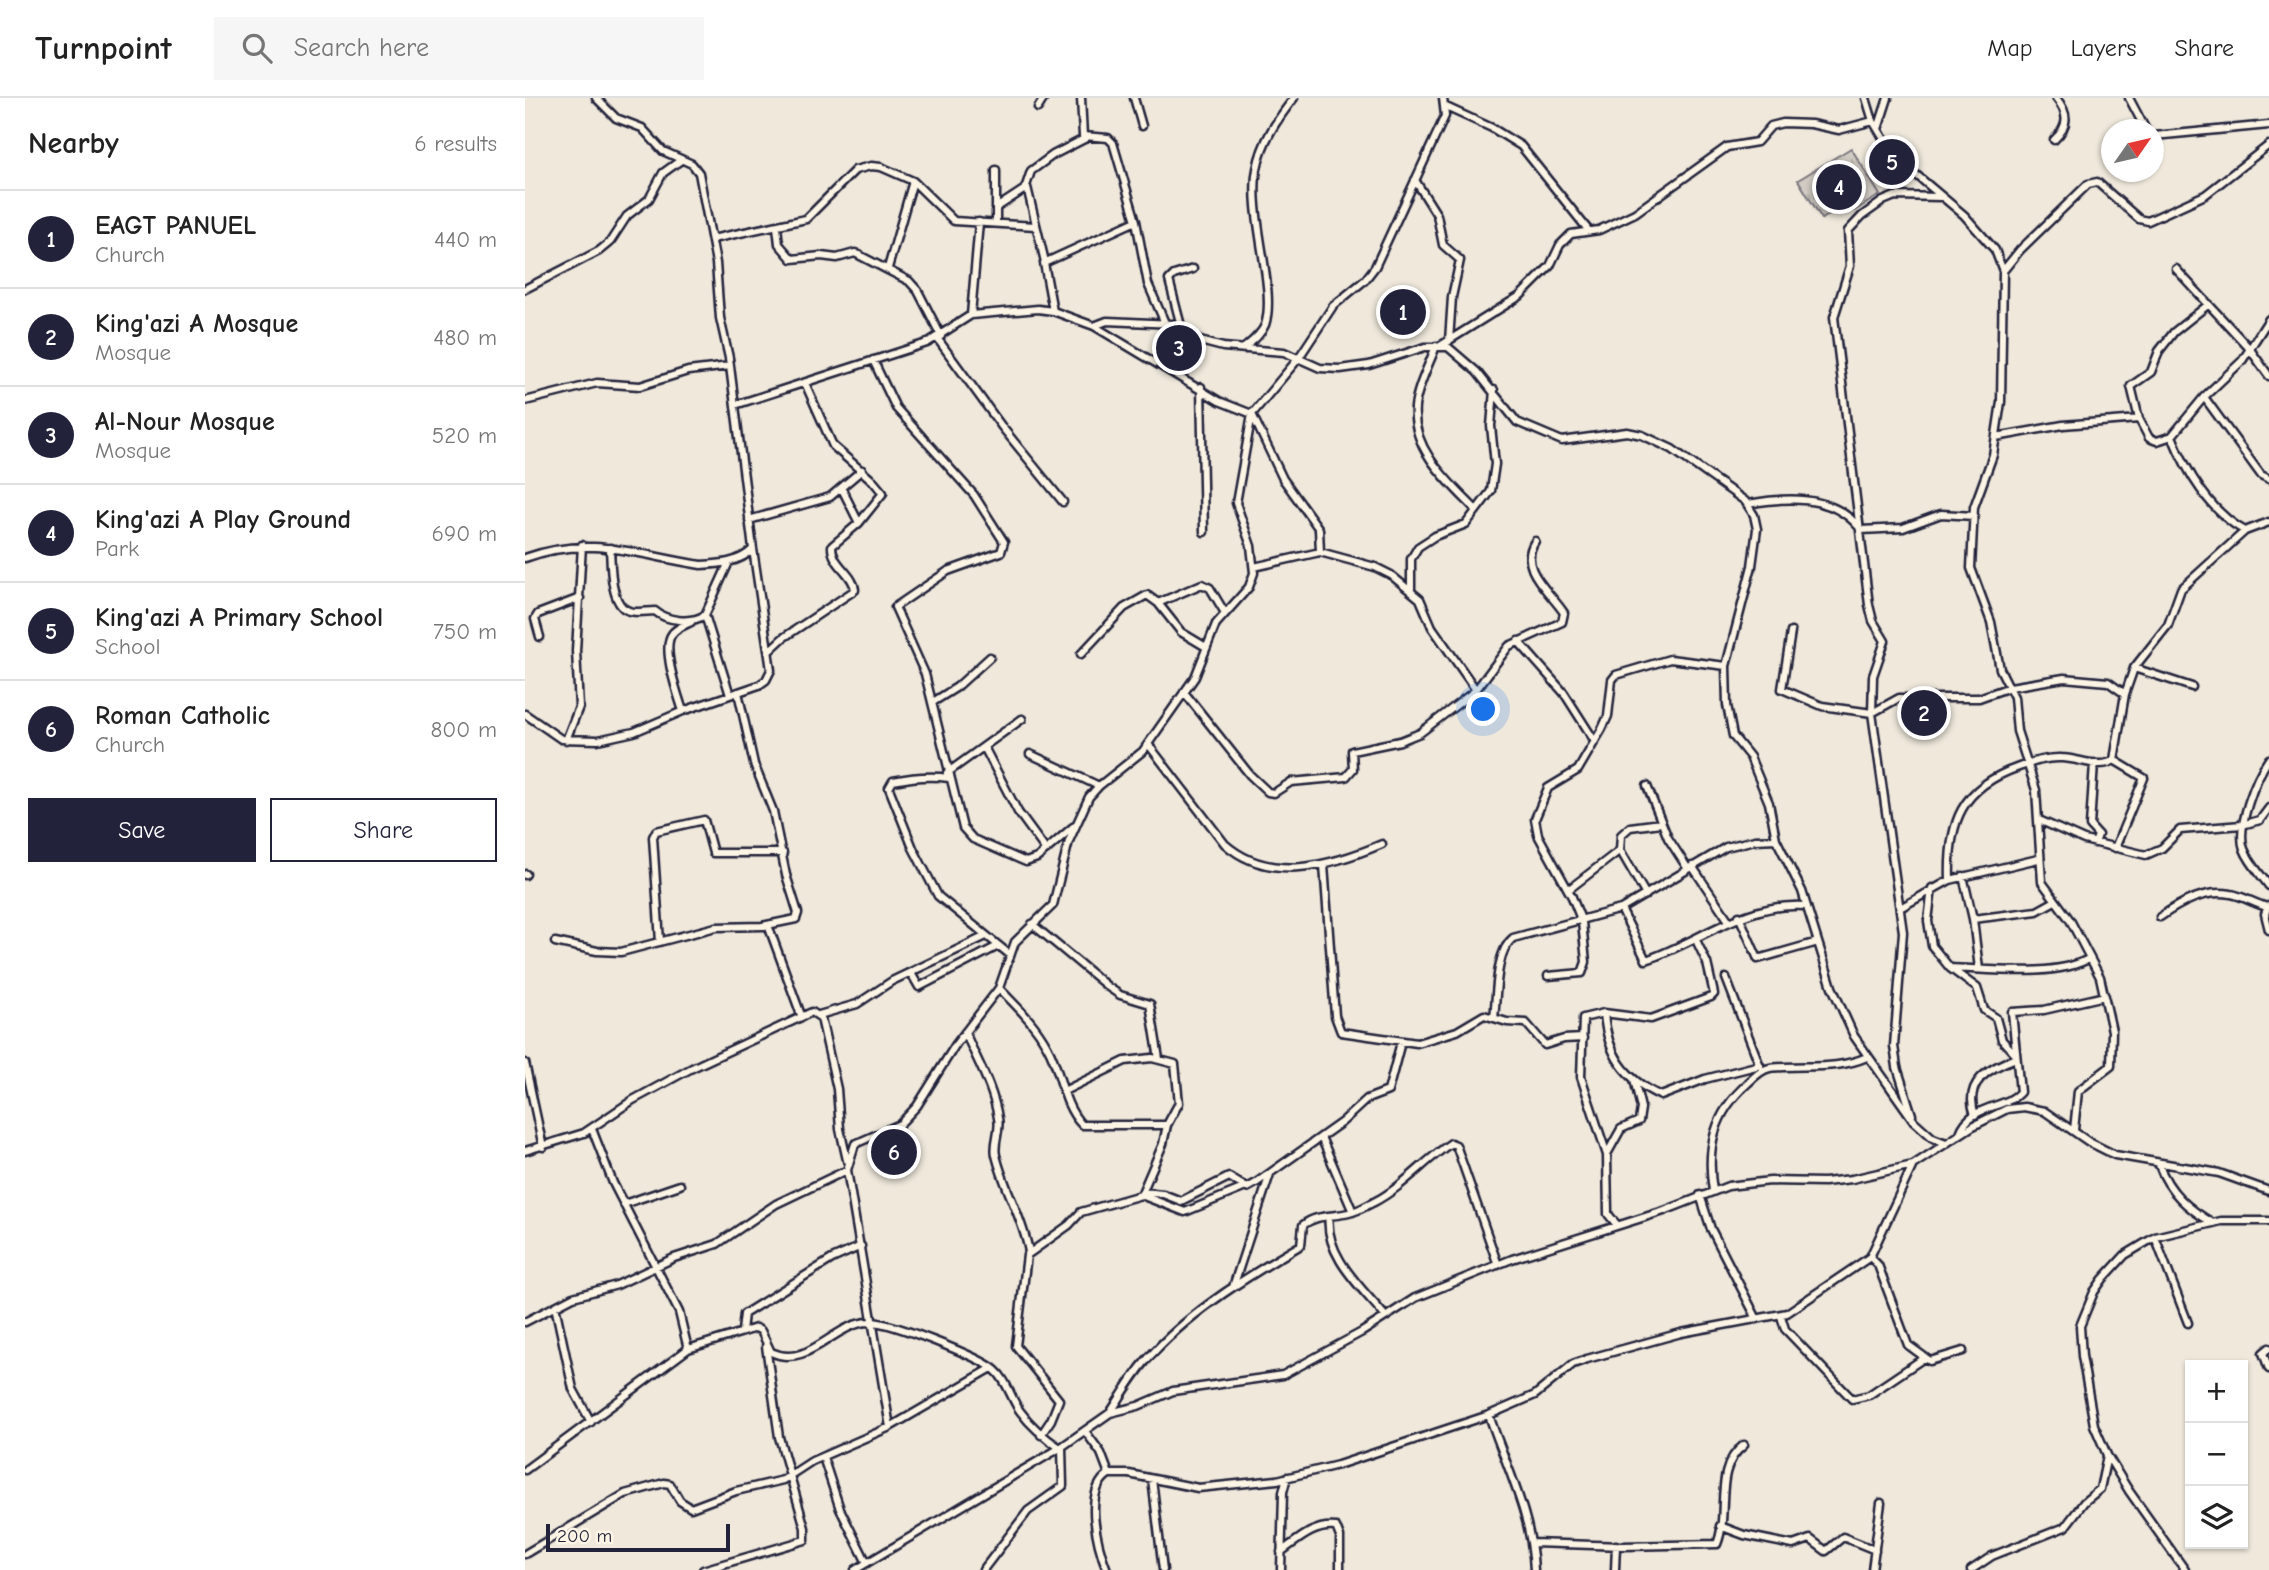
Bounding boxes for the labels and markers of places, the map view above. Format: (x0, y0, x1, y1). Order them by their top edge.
pin: 5 (1869, 136, 1915, 188)
pin: 4 (1816, 161, 1862, 213)
pin: 1 (1380, 286, 1426, 338)
pin: 3 (1156, 322, 1202, 374)
pin: 2 (1901, 687, 1947, 739)
pin: 6 (871, 1126, 917, 1178)

